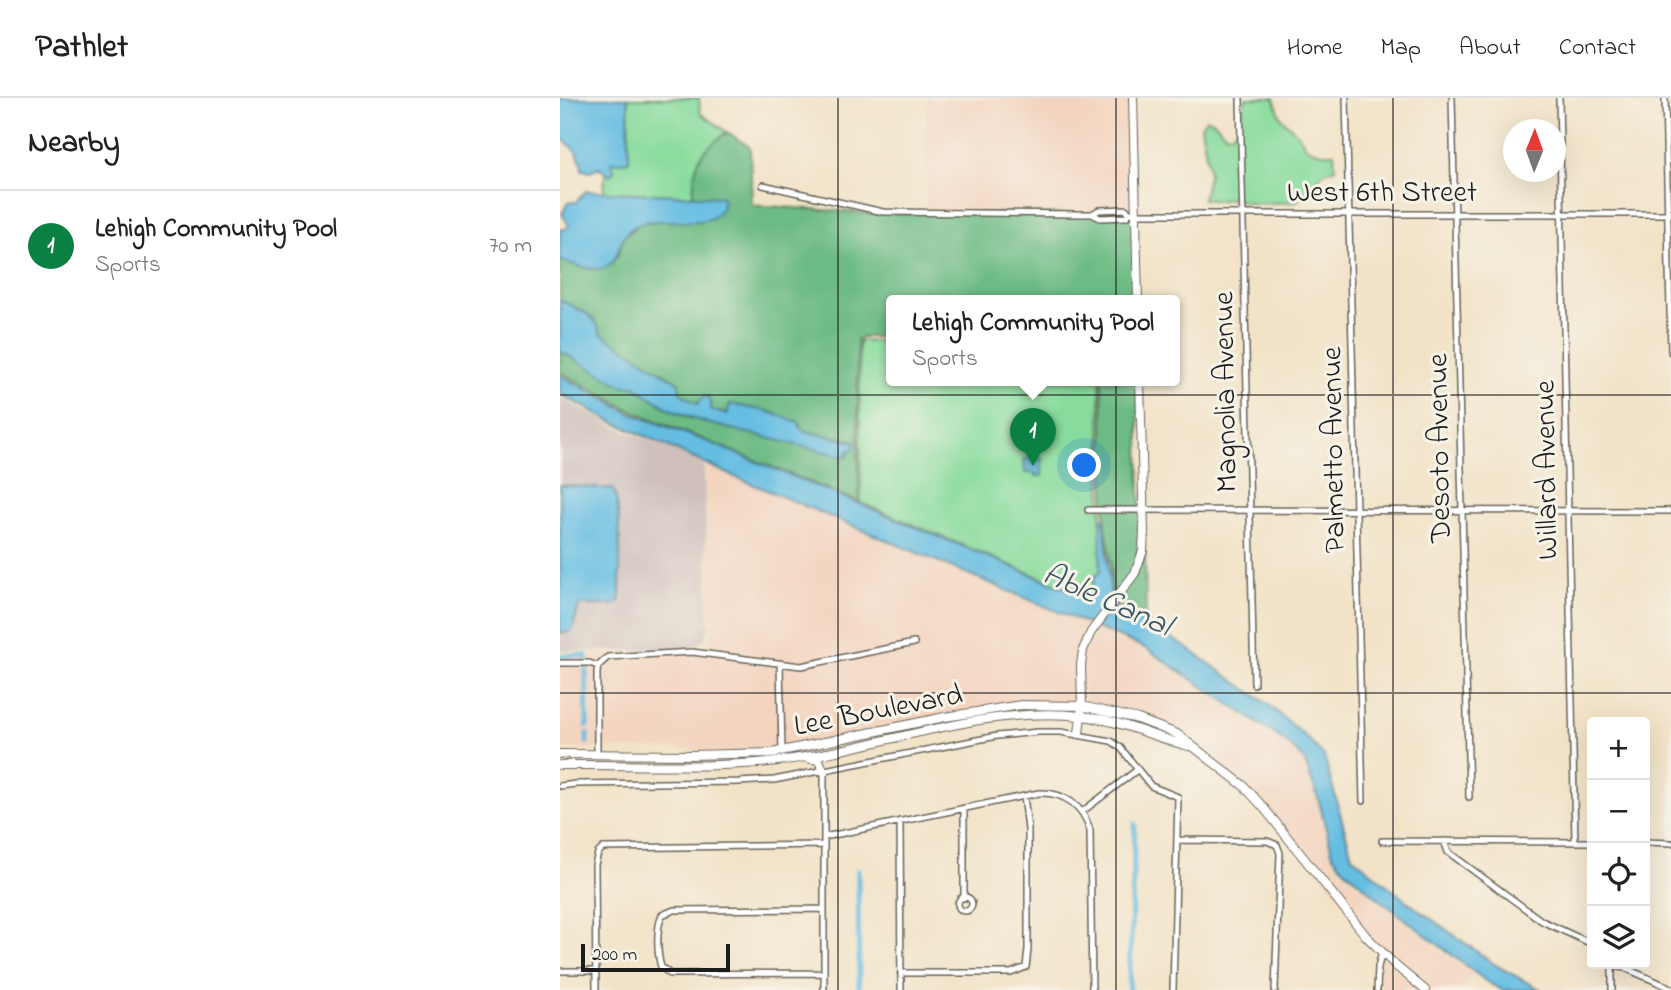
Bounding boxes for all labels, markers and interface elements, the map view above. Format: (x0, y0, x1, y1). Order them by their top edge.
text: Pathlet (35, 24, 128, 72)
text: Home (1287, 31, 1343, 66)
text: Map (1381, 31, 1421, 66)
text: About (1459, 31, 1521, 66)
text: Contact (1559, 31, 1636, 66)
north arrow (1503, 119, 1566, 182)
text: Nearby (28, 122, 120, 166)
street label: West 6th Street (1287, 172, 1477, 216)
text: Lehigh Community Pool (95, 211, 337, 249)
text: 1 (47, 230, 55, 263)
text: 70 m (489, 230, 532, 263)
text: Sports (95, 249, 161, 282)
street label: Magnolia Avenue (1203, 290, 1251, 493)
popup (886, 295, 1180, 386)
text: Lehigh Community Pool (912, 305, 1154, 343)
text: Sports (912, 343, 978, 376)
street label: Palmetto Avenue (1311, 346, 1359, 554)
street label: Desoto Avenue (1417, 352, 1465, 544)
street label: Willard Avenue (1524, 379, 1572, 560)
pin: 1 (1010, 408, 1056, 466)
your location (1067, 448, 1101, 482)
water label: Able Canal (1035, 552, 1182, 652)
street label: Lee Boulevard (791, 674, 967, 750)
map controls (1587, 717, 1650, 969)
button: + (1587, 717, 1650, 780)
button: − (1587, 780, 1650, 843)
button: locate (1587, 843, 1650, 906)
button: layers (1587, 906, 1650, 969)
scale bar (581, 941, 730, 973)
text: 200 m (592, 942, 637, 969)

